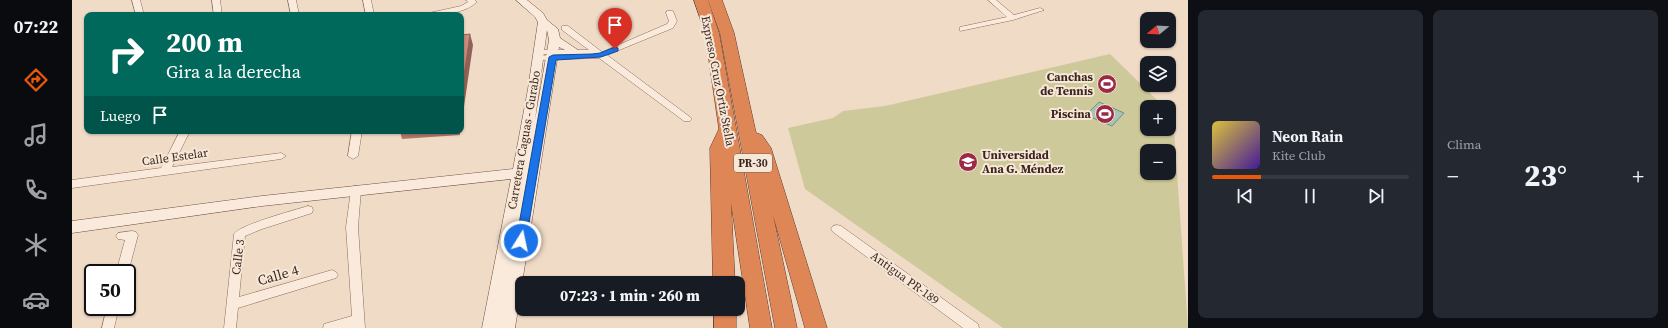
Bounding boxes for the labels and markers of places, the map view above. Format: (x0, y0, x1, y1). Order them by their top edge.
pin (598, 8, 632, 49)
place label: Canchas de Tennis (1040, 69, 1094, 99)
sports icon: Canchas de Tennis (1096, 73, 1118, 95)
sports icon: Piscina (1094, 103, 1116, 125)
place label: Piscina (1051, 106, 1092, 122)
place label: Universidad Ana G. Méndez (982, 147, 1064, 177)
school or university icon: Universidad Ana G. Méndez (957, 151, 979, 173)

